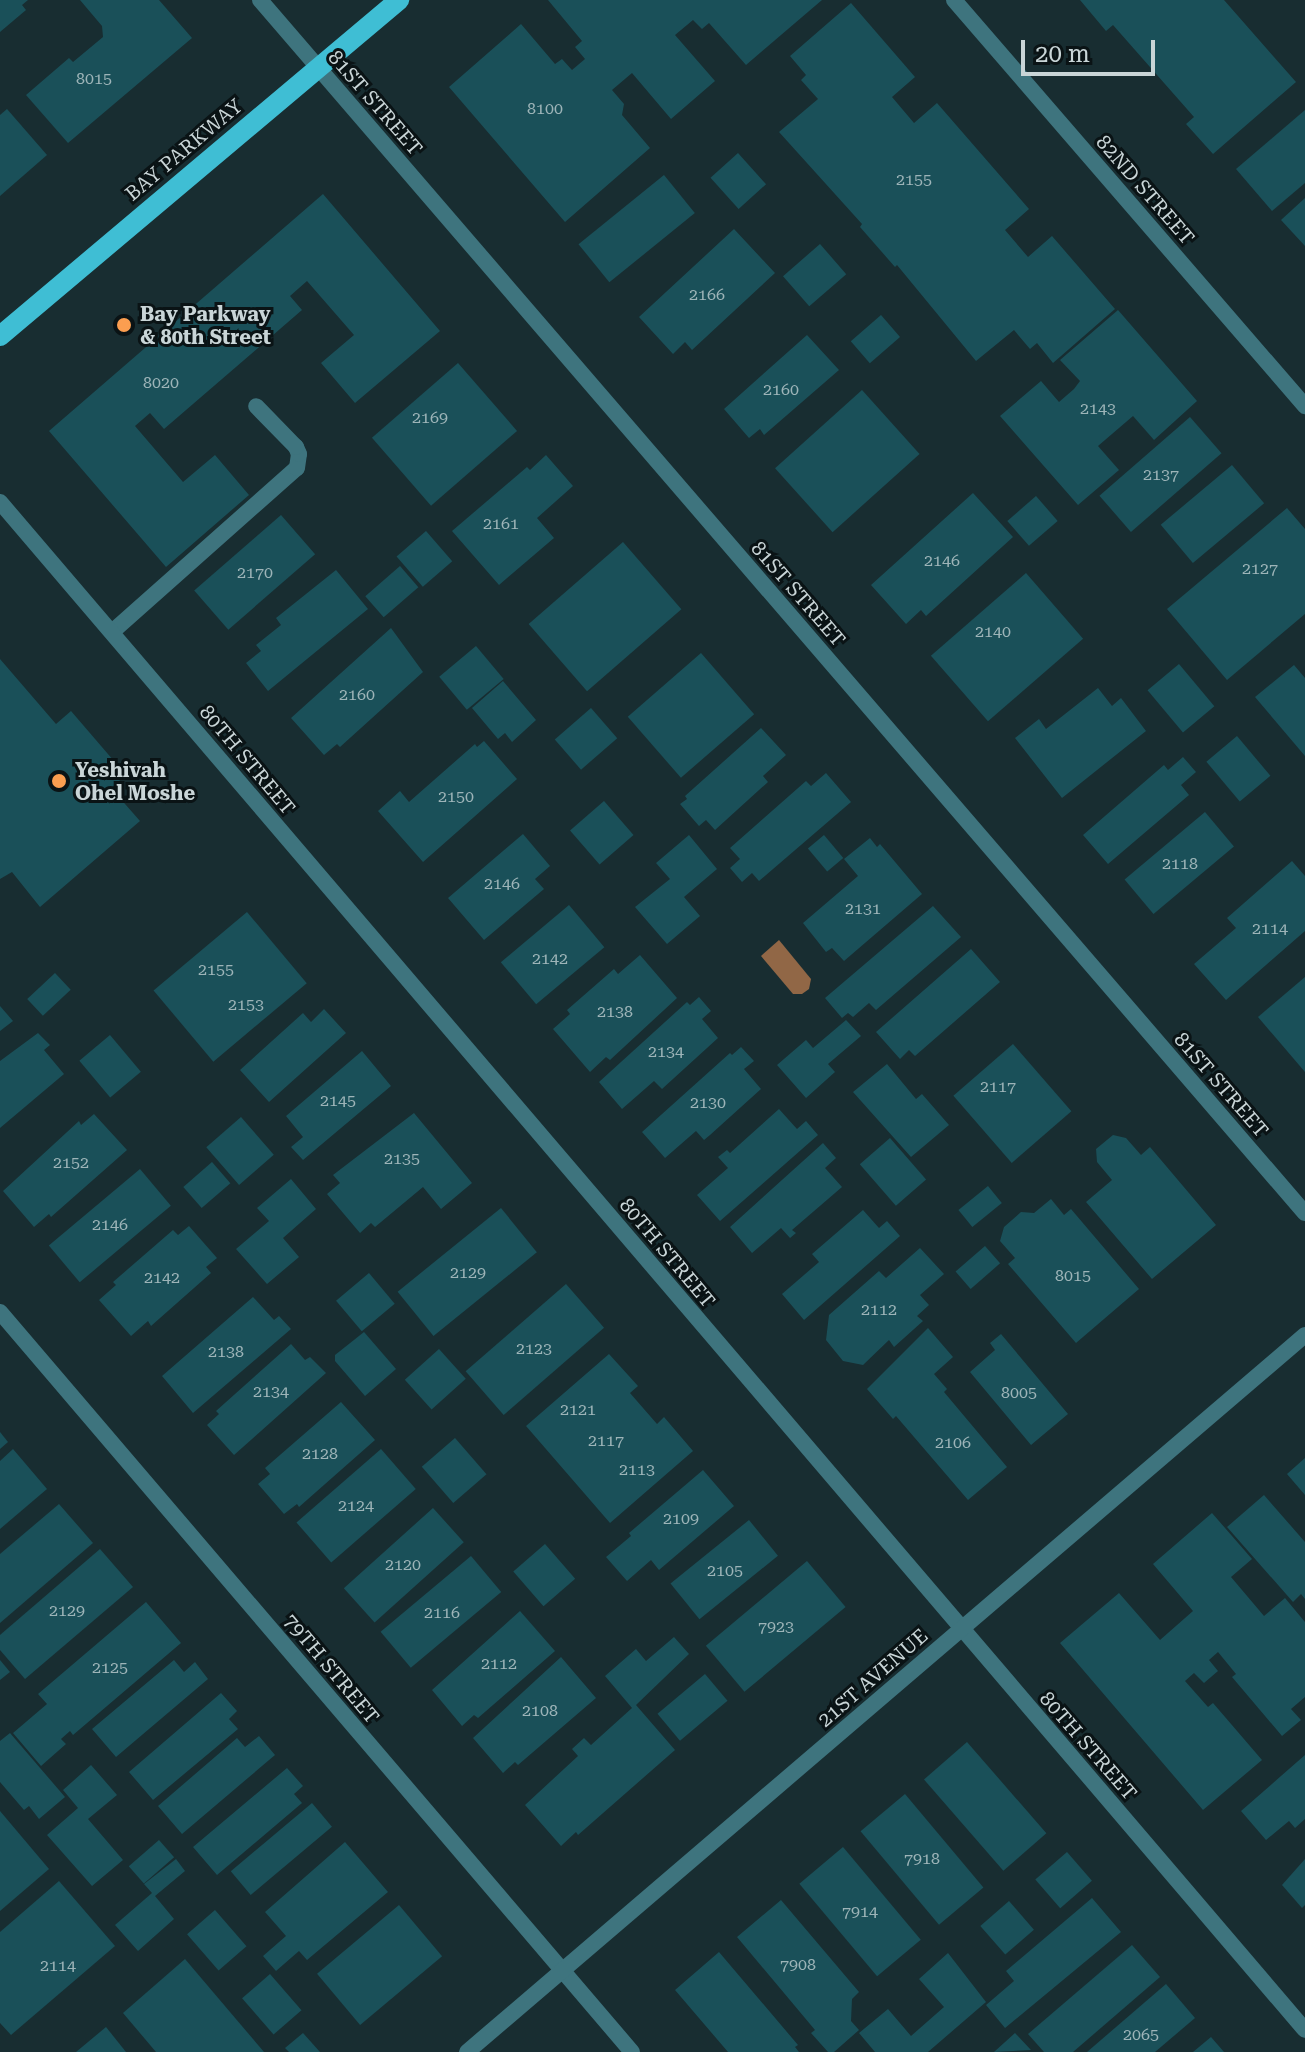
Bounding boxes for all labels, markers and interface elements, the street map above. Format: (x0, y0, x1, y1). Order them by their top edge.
scale bar (1025, 24, 1159, 74)
text: 20 m (1035, 40, 1090, 68)
street label: 81ST STREET (323, 46, 427, 160)
house number: 8015 (76, 69, 112, 89)
street label: BAY PARKWAY (121, 94, 247, 206)
house number: 8100 (527, 99, 563, 119)
street label: 82ND STREET (1091, 130, 1199, 250)
house number: 2155 (896, 170, 932, 190)
house number: 2166 (689, 285, 725, 305)
place label: Bay Parkway & 80th Street (140, 302, 271, 349)
marker: Bay Parkway & 80th Street (115, 316, 133, 334)
house number: 8020 (143, 373, 179, 393)
house number: 2160 (763, 380, 799, 400)
house number: 2143 (1080, 399, 1116, 419)
house number: 2169 (412, 408, 448, 428)
house number: 2137 (1143, 465, 1179, 485)
house number: 2161 (483, 514, 519, 534)
street label: 81ST STREET (746, 537, 850, 651)
house number: 2146 (924, 551, 960, 571)
house number: 2127 (1242, 559, 1278, 579)
house number: 2170 (237, 563, 273, 583)
house number: 2140 (975, 622, 1011, 642)
house number: 2160 (339, 685, 375, 705)
street label: 80TH STREET (194, 700, 300, 820)
place label: Yeshivah Ohel Moshe (75, 758, 195, 805)
marker: Yeshivah Ohel Moshe (50, 772, 68, 790)
house number: 2150 (438, 787, 474, 807)
house number: 2118 (1162, 854, 1198, 874)
house number: 2146 (484, 874, 520, 894)
house number: 2131 (845, 899, 881, 919)
house number: 2114 (1252, 919, 1288, 939)
house number: 2142 (532, 949, 568, 969)
house number: 2155 (198, 960, 234, 980)
house number: 2153 (228, 995, 264, 1015)
house number: 2138 (597, 1002, 633, 1022)
street label: 81ST STREET (1169, 1028, 1273, 1142)
house number: 2134 (648, 1042, 684, 1062)
house number: 2117 (980, 1077, 1016, 1097)
house number: 2145 (320, 1091, 356, 1111)
house number: 2130 (690, 1093, 726, 1113)
house number: 2135 (384, 1149, 420, 1169)
house number: 2152 (53, 1153, 89, 1173)
street label: 80TH STREET (614, 1193, 720, 1313)
house number: 2146 (92, 1215, 128, 1235)
house number: 2129 (450, 1263, 486, 1283)
house number: 8015 (1055, 1266, 1091, 1286)
house number: 2142 (144, 1268, 180, 1288)
house number: 2112 (861, 1300, 897, 1320)
house number: 2123 (516, 1339, 552, 1359)
house number: 2138 (208, 1342, 244, 1362)
house number: 2134 (253, 1382, 289, 1402)
house number: 8005 (1001, 1383, 1037, 1403)
house number: 2121 (560, 1400, 596, 1420)
house number: 2117 (588, 1431, 624, 1451)
house number: 2106 (935, 1433, 971, 1453)
house number: 2128 (302, 1444, 338, 1464)
house number: 2113 (619, 1460, 655, 1480)
house number: 2124 (338, 1496, 374, 1516)
house number: 2109 (663, 1509, 699, 1529)
house number: 2120 (385, 1555, 421, 1575)
house number: 2105 (707, 1561, 743, 1581)
house number: 2129 (49, 1601, 85, 1621)
house number: 2116 (424, 1603, 460, 1623)
street label: 79TH STREET (278, 1609, 384, 1729)
house number: 7923 (758, 1617, 794, 1637)
street label: 21ST AVENUE (813, 1624, 933, 1732)
house number: 2112 (481, 1654, 517, 1674)
house number: 2125 (92, 1658, 128, 1678)
street label: 80TH STREET (1034, 1687, 1142, 1805)
house number: 2108 (522, 1701, 558, 1721)
house number: 7918 (904, 1849, 940, 1869)
house number: 7914 (842, 1902, 878, 1922)
house number: 7908 (780, 1955, 816, 1975)
house number: 2114 (40, 1956, 76, 1976)
house number: 2065 (1123, 2025, 1159, 2045)

